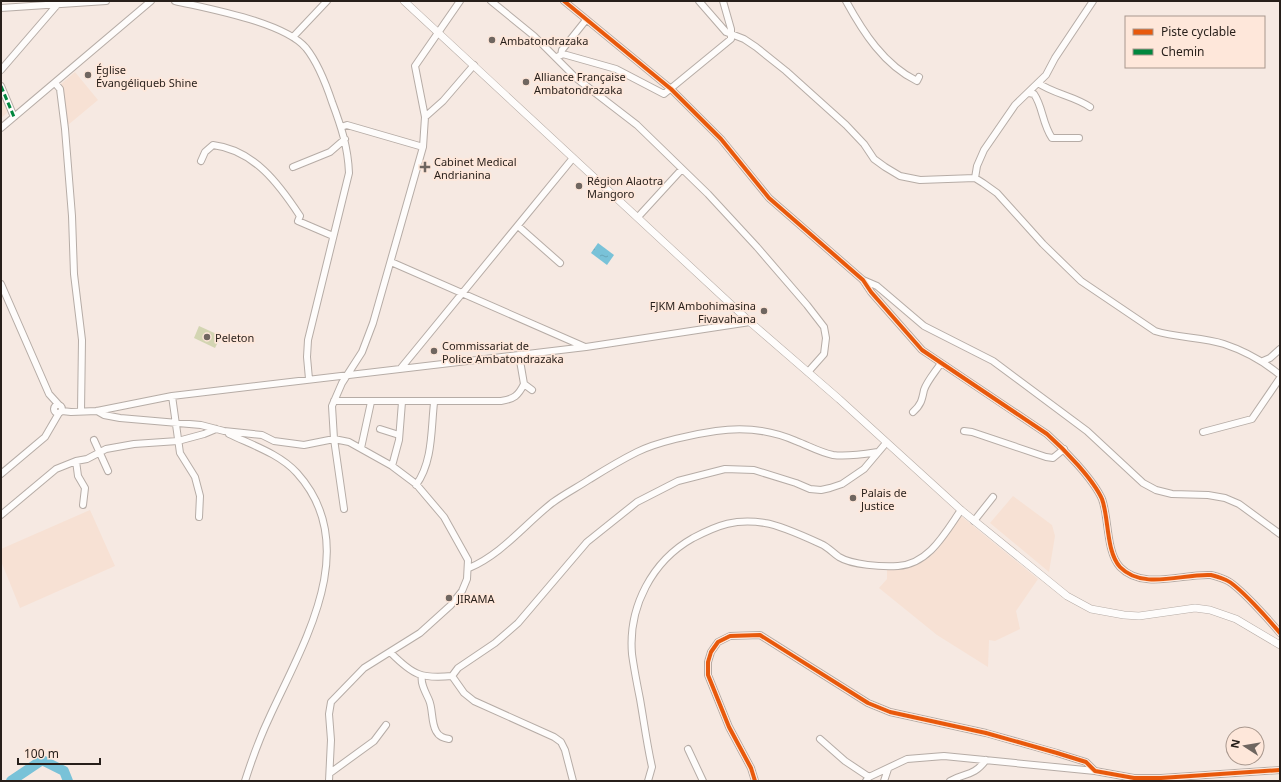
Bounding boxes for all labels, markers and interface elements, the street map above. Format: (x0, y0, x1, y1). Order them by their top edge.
legend (1125, 16, 1265, 68)
text: Piste cyclable (1161, 23, 1236, 40)
place label: Ambatondrazaka (500, 33, 588, 48)
marker: Ambatondrazaka (487, 35, 497, 45)
text: Chemin (1161, 43, 1205, 60)
place label: Église Évangéliqueb Shine (96, 62, 197, 90)
place label: Alliance Française Ambatondrazaka (534, 69, 626, 97)
marker: Église Évangéliqueb Shine (83, 70, 93, 80)
marker: Alliance Française Ambatondrazaka (521, 77, 531, 87)
place label: Cabinet Medical Andrianina (434, 154, 517, 182)
marker: Cabinet Medical Andrianina (419, 161, 431, 173)
place label: Région Alaotra Mangoro (587, 173, 663, 201)
marker: Région Alaotra Mangoro (574, 181, 584, 191)
place label: FJKM Ambohimasina Fivavahana (650, 298, 756, 326)
marker: FJKM Ambohimasina Fivavahana (759, 306, 769, 316)
place label: Peleton (215, 330, 254, 345)
marker: Peleton (202, 332, 212, 342)
place label: Commissariat de Police Ambatondrazaka (442, 338, 564, 366)
marker: Commissariat de Police Ambatondrazaka (429, 346, 439, 356)
place label: Palais de Justice (860, 485, 907, 513)
marker: Palais de Justice (848, 493, 858, 503)
place label: JIRAMA (456, 591, 496, 606)
marker: JIRAMA (444, 593, 454, 603)
north arrow (1225, 726, 1265, 766)
text: N (1226, 738, 1243, 750)
scale bar (18, 740, 100, 766)
text: 100 m (24, 745, 59, 762)

